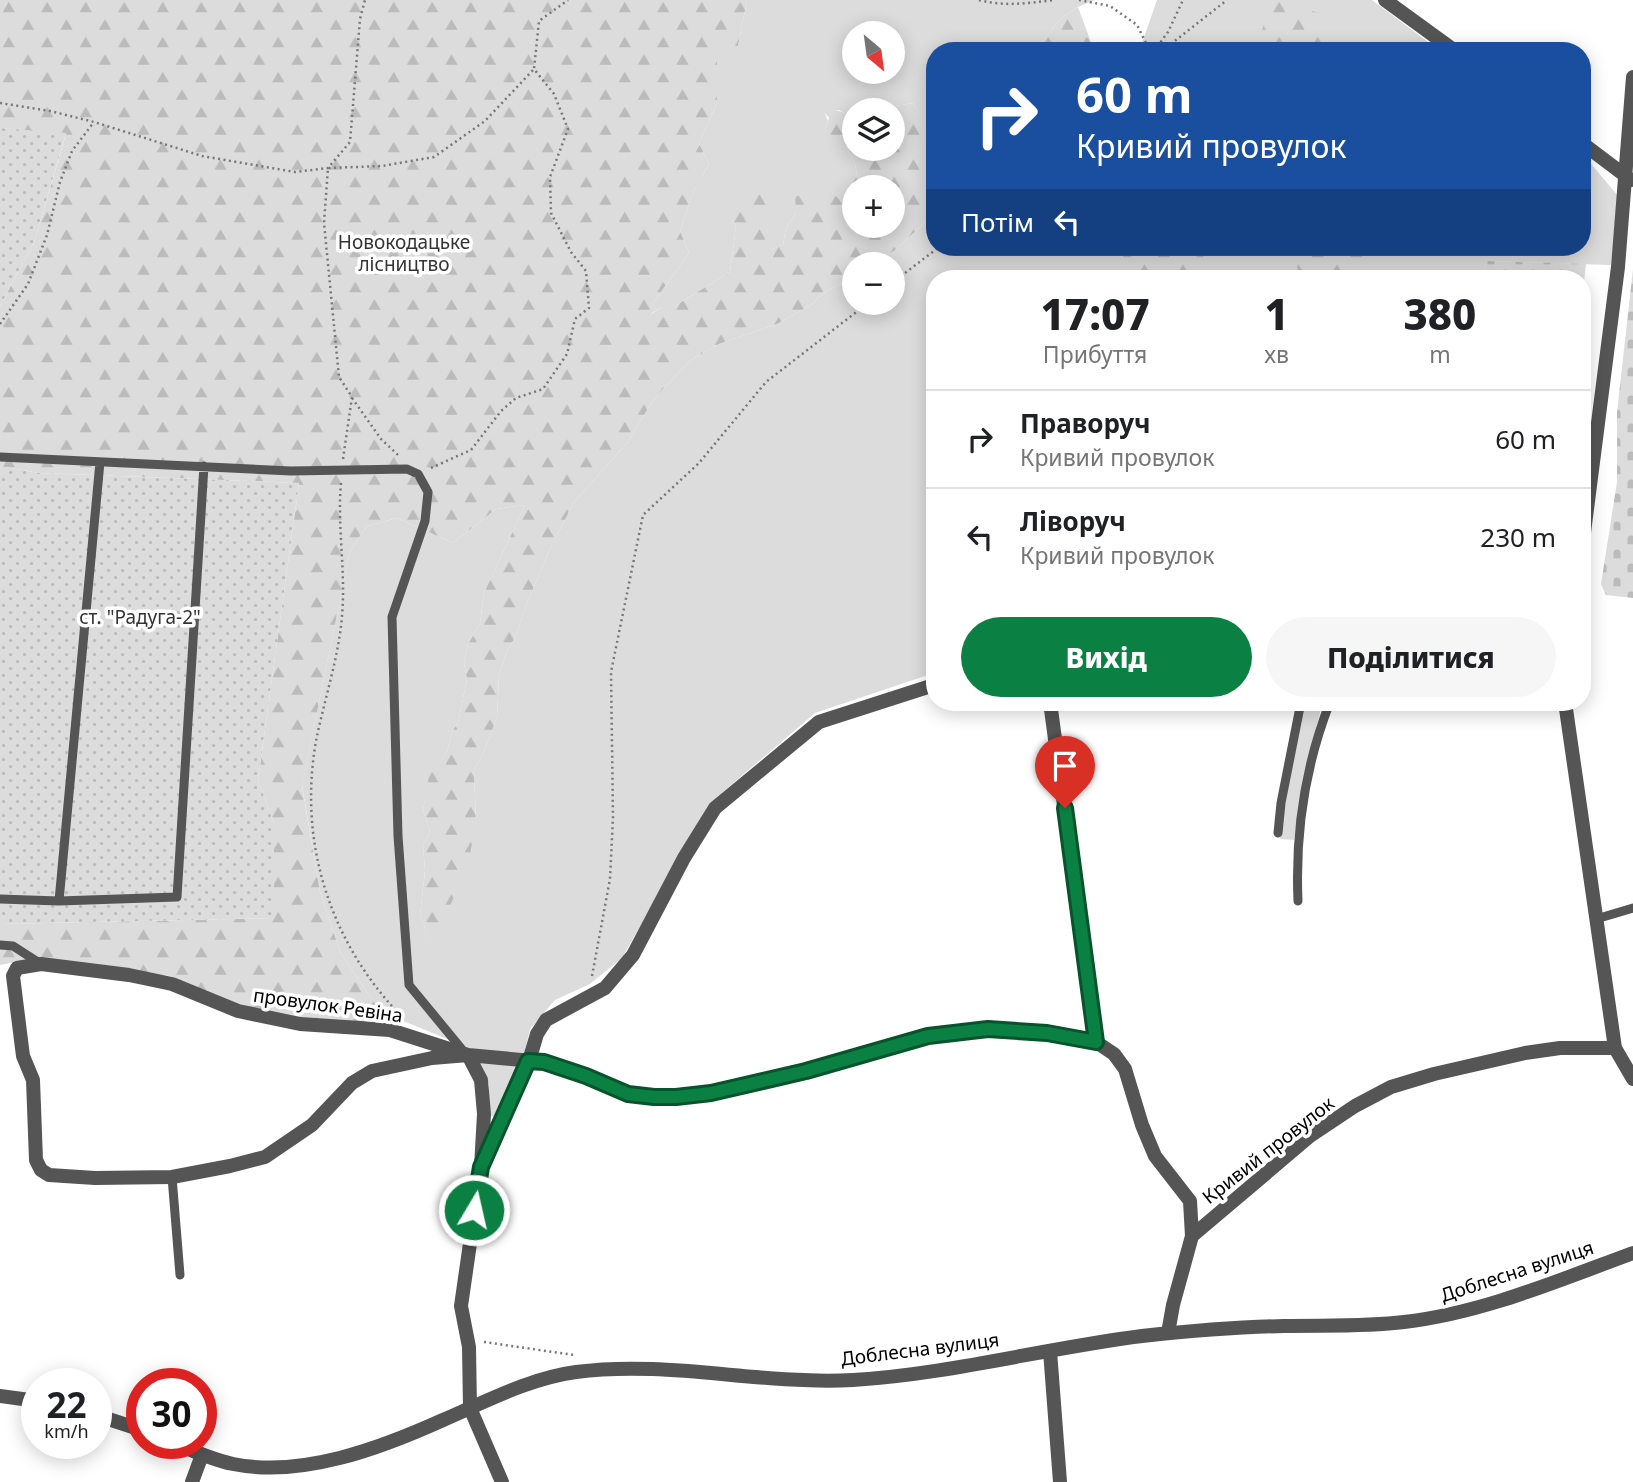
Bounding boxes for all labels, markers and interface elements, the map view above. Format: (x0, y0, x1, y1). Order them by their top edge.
north arrow (842, 21, 905, 84)
map controls (842, 21, 905, 315)
text: 60 m (1076, 61, 1193, 127)
icon: right (961, 70, 1052, 161)
button: layers (842, 98, 905, 161)
text: Кривий провулок (1076, 124, 1347, 167)
button: + (842, 175, 905, 238)
icon: left (1048, 203, 1086, 241)
text: Потім (961, 204, 1034, 240)
park label: Новокодацьке лісництво (338, 229, 470, 277)
button: − (842, 252, 905, 315)
text: 17:07 (1041, 285, 1150, 342)
text: 1 (1264, 285, 1289, 342)
text: 380 (1404, 285, 1476, 342)
text: Прибуття (1043, 338, 1147, 370)
text: хв (1264, 338, 1289, 370)
text: m (1429, 338, 1451, 370)
text: Праворуч (1020, 405, 1151, 441)
icon: right (961, 420, 999, 458)
text: 60 m (1495, 421, 1556, 457)
text: Кривий провулок (1020, 441, 1214, 473)
text: Ліворуч (1020, 503, 1126, 539)
icon: left (961, 518, 999, 556)
text: 230 m (1480, 519, 1556, 555)
text: Кривий провулок (1020, 539, 1214, 571)
park label: ст. "Радуга-2" (79, 604, 201, 630)
button: Вихід (961, 617, 1252, 697)
button: Поділитися (1266, 617, 1556, 697)
pin (1035, 736, 1095, 808)
icon: arrive (1046, 747, 1084, 785)
street label: провулок Ревіна (252, 982, 404, 1028)
street label: Кривий провулок (1197, 1090, 1339, 1210)
position arrow (437, 1173, 511, 1247)
street label: Доблесна вулиця (1437, 1234, 1597, 1308)
street label: Доблесна вулиця (839, 1326, 1001, 1372)
speed limit sign: 30 (126, 1368, 217, 1459)
text: 22 (46, 1381, 87, 1428)
text: km/h (44, 1419, 89, 1443)

